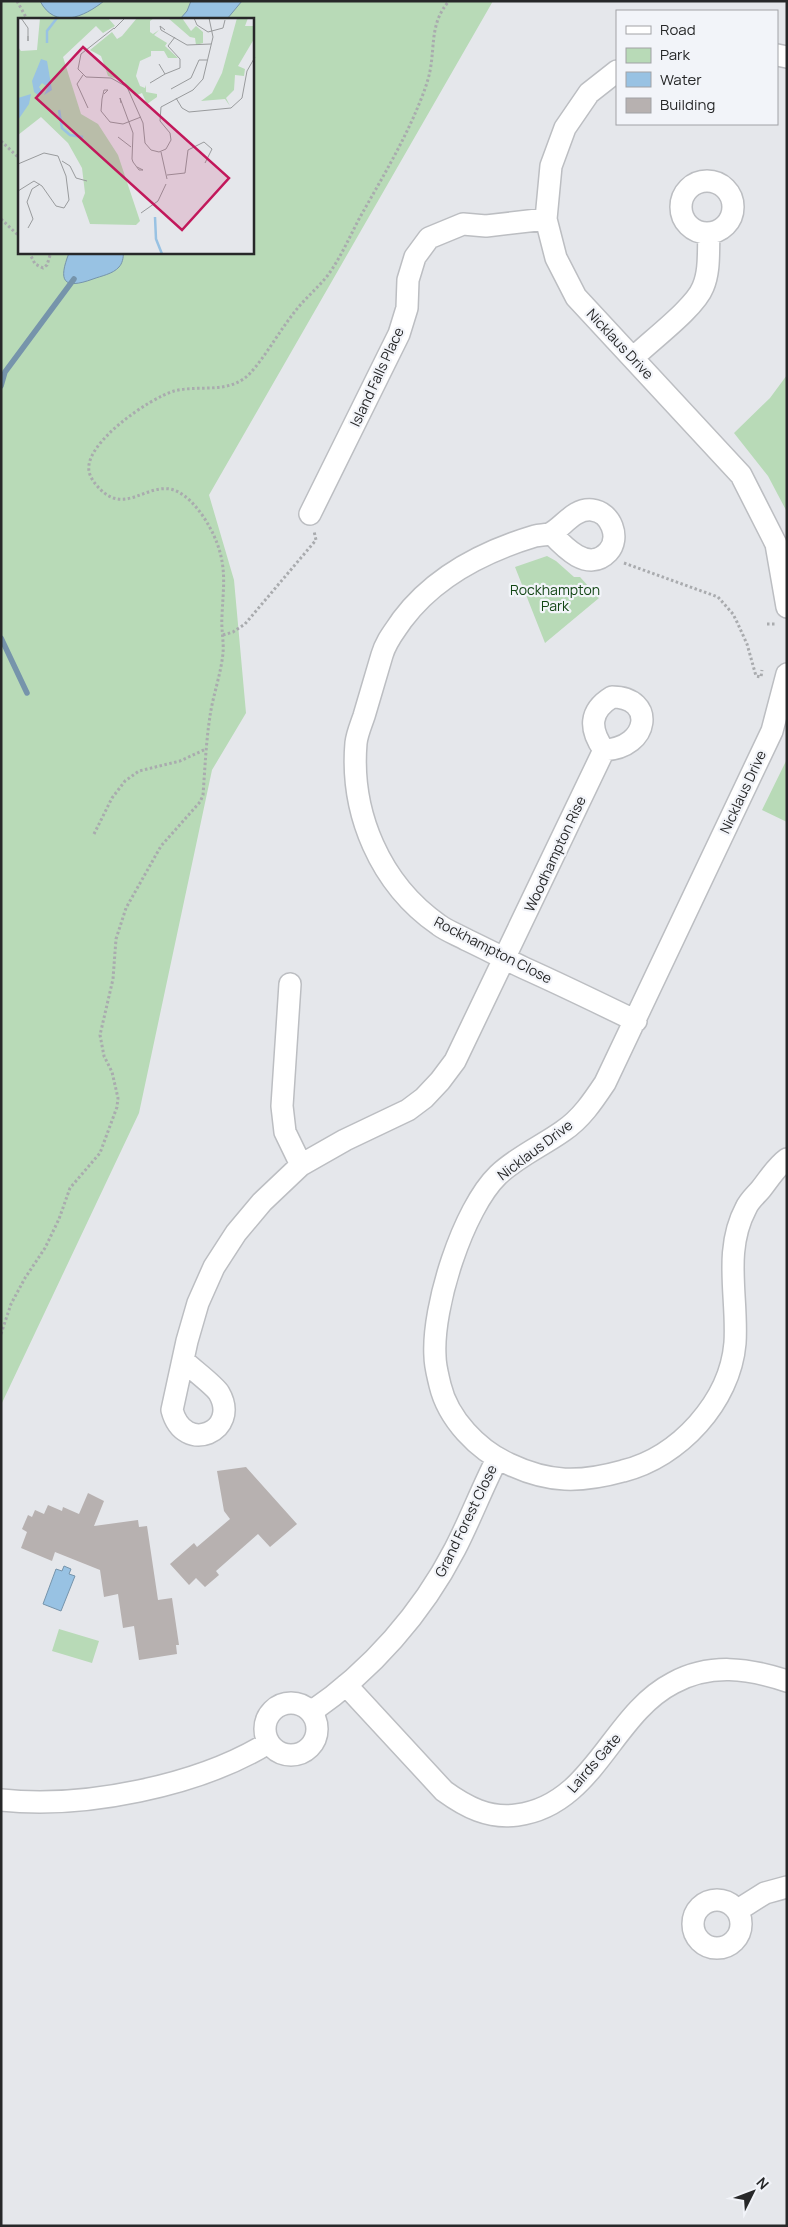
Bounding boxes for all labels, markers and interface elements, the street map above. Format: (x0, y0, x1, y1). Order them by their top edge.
legend (616, 10, 778, 125)
inset map (18, 18, 254, 254)
text: Road (660, 19, 696, 40)
text: Park (660, 44, 690, 65)
text: Water (660, 69, 702, 90)
text: Building (660, 94, 715, 115)
street label: Nicklaus Drive (583, 304, 658, 383)
street label: Island Falls Place (345, 324, 408, 430)
park label: Rockhampton Park (510, 580, 600, 615)
street label: Nicklaus Drive (715, 747, 770, 836)
street label: Woodhampton Rise (519, 793, 590, 915)
street label: Rockhampton Close (431, 912, 555, 987)
street label: Nicklaus Drive (493, 1115, 576, 1184)
street label: Grand Forest Close (430, 1461, 501, 1580)
street label: Lairds Gate (563, 1729, 625, 1796)
north arrow (728, 2167, 778, 2217)
text: N (753, 2173, 773, 2193)

